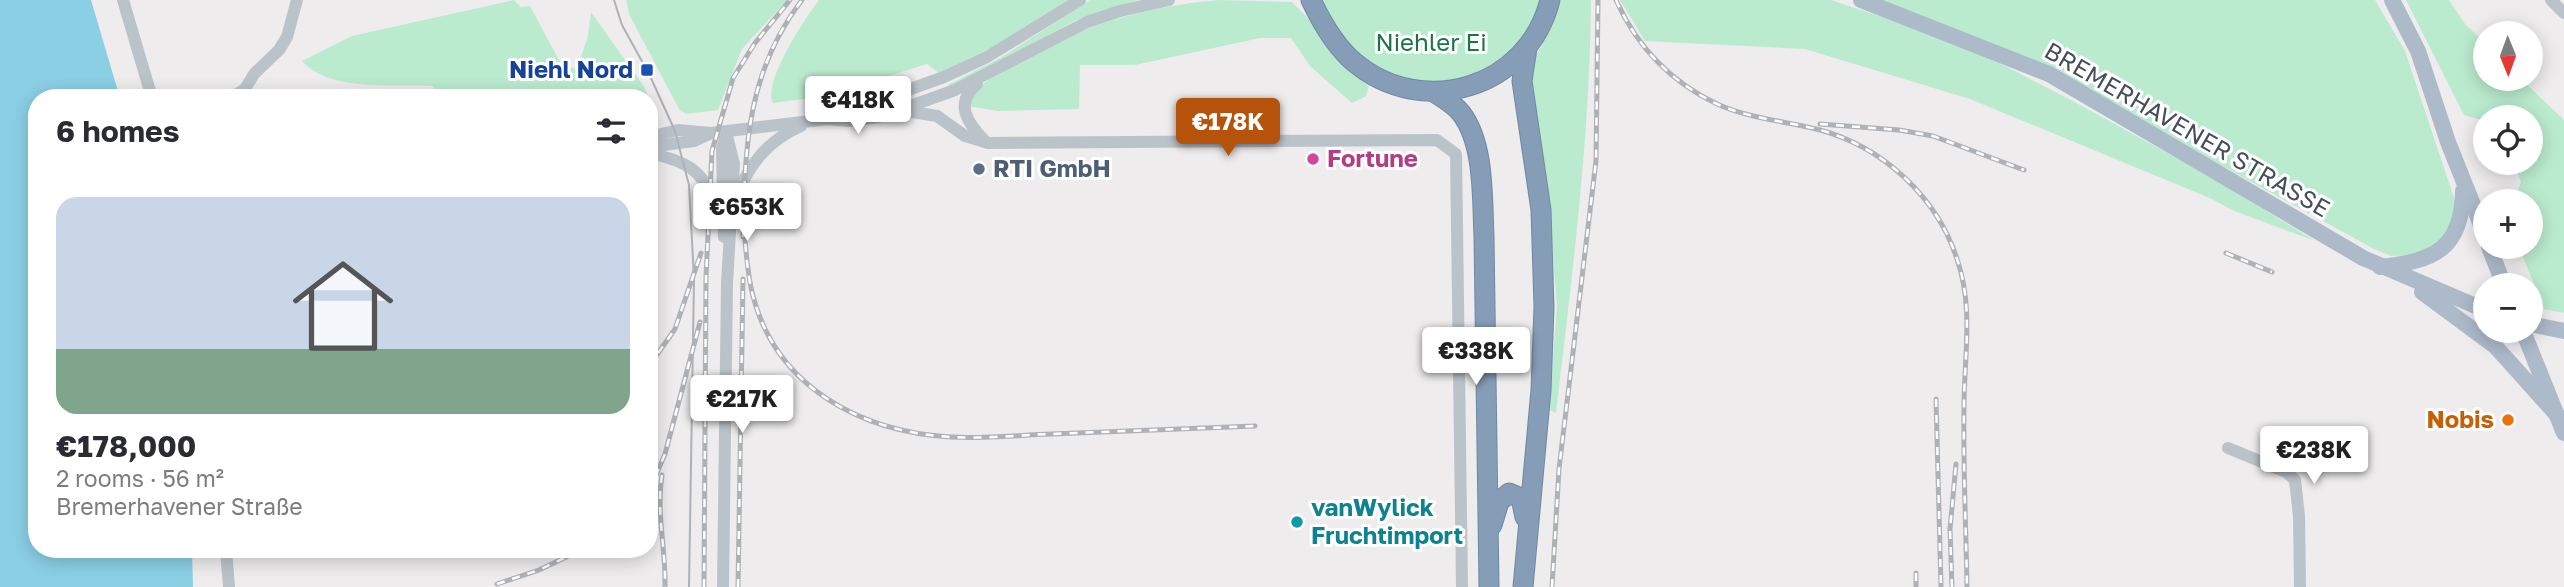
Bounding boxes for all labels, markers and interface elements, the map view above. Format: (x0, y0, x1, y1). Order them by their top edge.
north arrow (2473, 21, 2543, 91)
map controls (2473, 21, 2543, 343)
park label: Niehler Ei (1375, 27, 1487, 56)
street label: BREMERHAVENER STRASSE (2040, 35, 2335, 222)
place label: Niehl Nord (509, 54, 633, 83)
marker: Niehl Nord (639, 62, 655, 78)
pin: €418K (809, 76, 907, 136)
text: €418K (821, 85, 895, 113)
pin: €178K (1179, 99, 1277, 158)
button: locate (2473, 105, 2543, 175)
text: €178K (1192, 107, 1264, 135)
icon: filters (592, 112, 630, 150)
text: 6 homes (56, 113, 179, 149)
place label: Fortune (1327, 143, 1418, 172)
marker: Fortune (1305, 151, 1321, 167)
place label: RTI GmbH (993, 153, 1111, 182)
marker: RTI GmbH (971, 161, 987, 177)
pin: €653K (698, 184, 796, 243)
button: + (2473, 189, 2543, 259)
text: €653K (709, 192, 785, 220)
icon: home (280, 243, 406, 369)
button: − (2473, 273, 2543, 343)
pin: €338K (1427, 328, 1525, 387)
text: €338K (1438, 336, 1514, 364)
pin: €217K (693, 376, 791, 435)
text: €217K (706, 384, 778, 412)
place label: Nobis (2427, 404, 2494, 433)
marker: Nobis (2500, 412, 2516, 428)
pin: €238K (2265, 426, 2363, 486)
text: €178,000 (56, 428, 196, 464)
text: €238K (2276, 435, 2352, 463)
text: 2 rooms · 56 m² (56, 464, 224, 492)
text: Bremerhavener Straße (56, 492, 303, 520)
place label: vanWylick Fruchtimport (1311, 492, 1463, 549)
marker: vanWylick Fruchtimport (1289, 514, 1305, 530)

